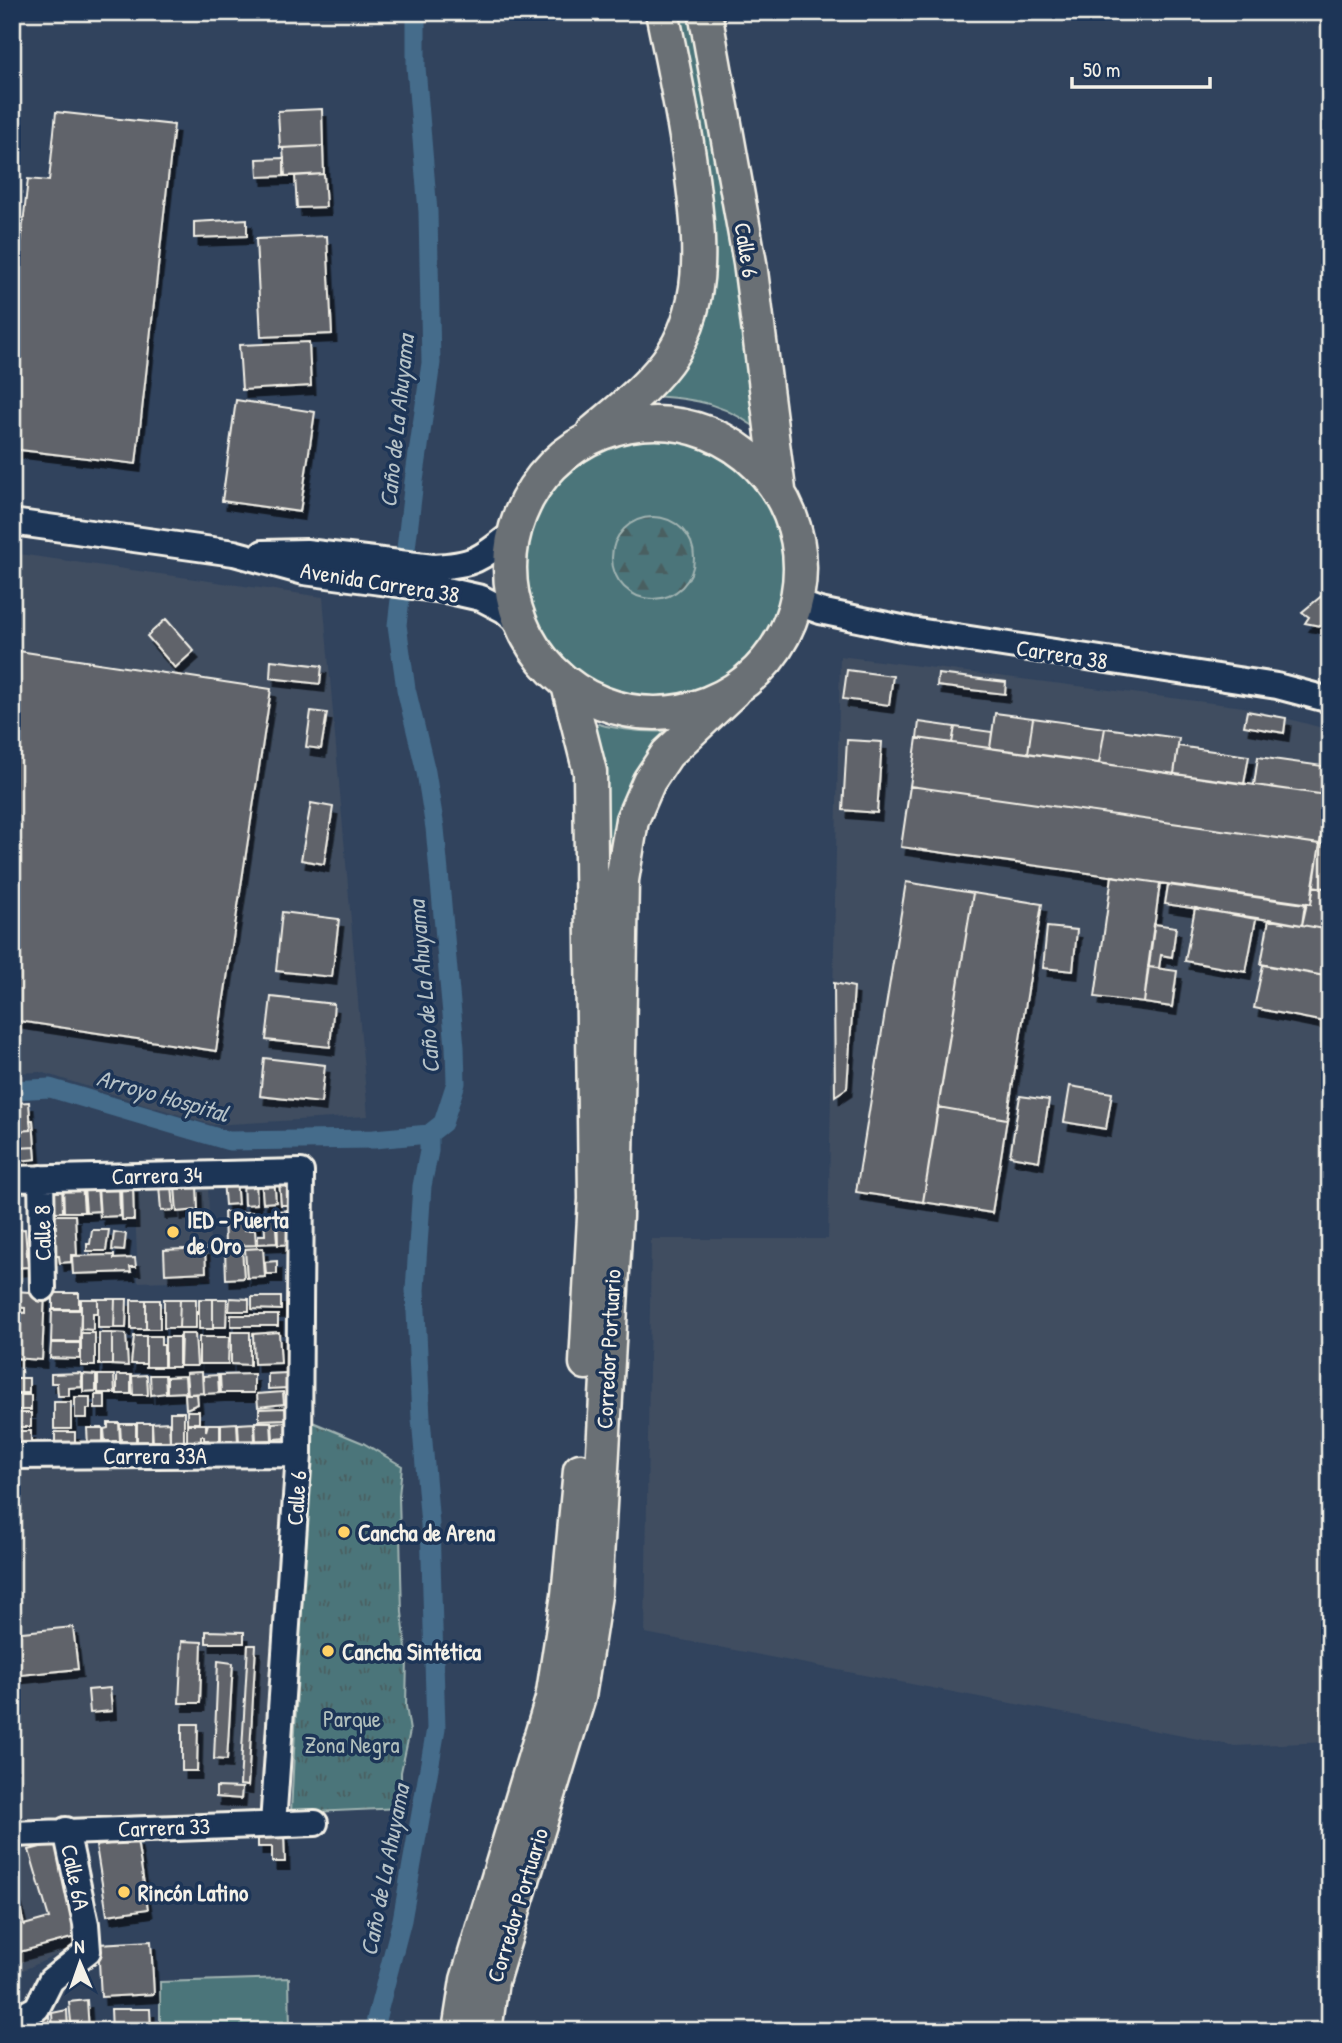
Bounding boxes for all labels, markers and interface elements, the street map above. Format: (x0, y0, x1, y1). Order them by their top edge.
scale bar (1072, 46, 1211, 90)
text: 50 m (1083, 55, 1120, 84)
street label: Calle 6 (727, 220, 767, 280)
water label: Caño de La Ahuyama (371, 330, 422, 509)
street label: Avenida Carrera 38 (298, 554, 462, 610)
street label: Carrera 38 (1014, 632, 1110, 677)
water label: Caño de La Ahuyama (399, 896, 447, 1075)
water label: Arroyo Hospital (93, 1061, 234, 1130)
street label: Carrera 34 (111, 1159, 203, 1191)
place label: IED - Puerta de Oro (187, 1204, 289, 1261)
street label: Calle 8 (26, 1205, 58, 1261)
marker: IED - Puerta de Oro (165, 1224, 181, 1240)
street label: Corredor Portuario (588, 1268, 628, 1430)
street label: Carrera 33A (103, 1440, 207, 1471)
street label: Calle 6 (279, 1469, 313, 1527)
place label: Cancha de Arena (358, 1517, 495, 1548)
marker: Cancha de Arena (336, 1524, 352, 1540)
place label: Cancha Sintética (342, 1636, 481, 1667)
marker: Cancha Sintética (320, 1643, 336, 1659)
park label: Parque Zona Negra (304, 1703, 400, 1760)
water label: Caño de La Ahuyama (352, 1779, 418, 1958)
street label: Carrera 33 (117, 1810, 211, 1844)
street label: Corredor Portuario (479, 1824, 555, 1986)
street label: Calle 6A (54, 1841, 98, 1913)
place label: Rincón Latino (138, 1877, 249, 1908)
marker: Rincón Latino (116, 1884, 132, 1900)
north arrow (46, 1927, 116, 1997)
text: N (74, 1933, 85, 1959)

